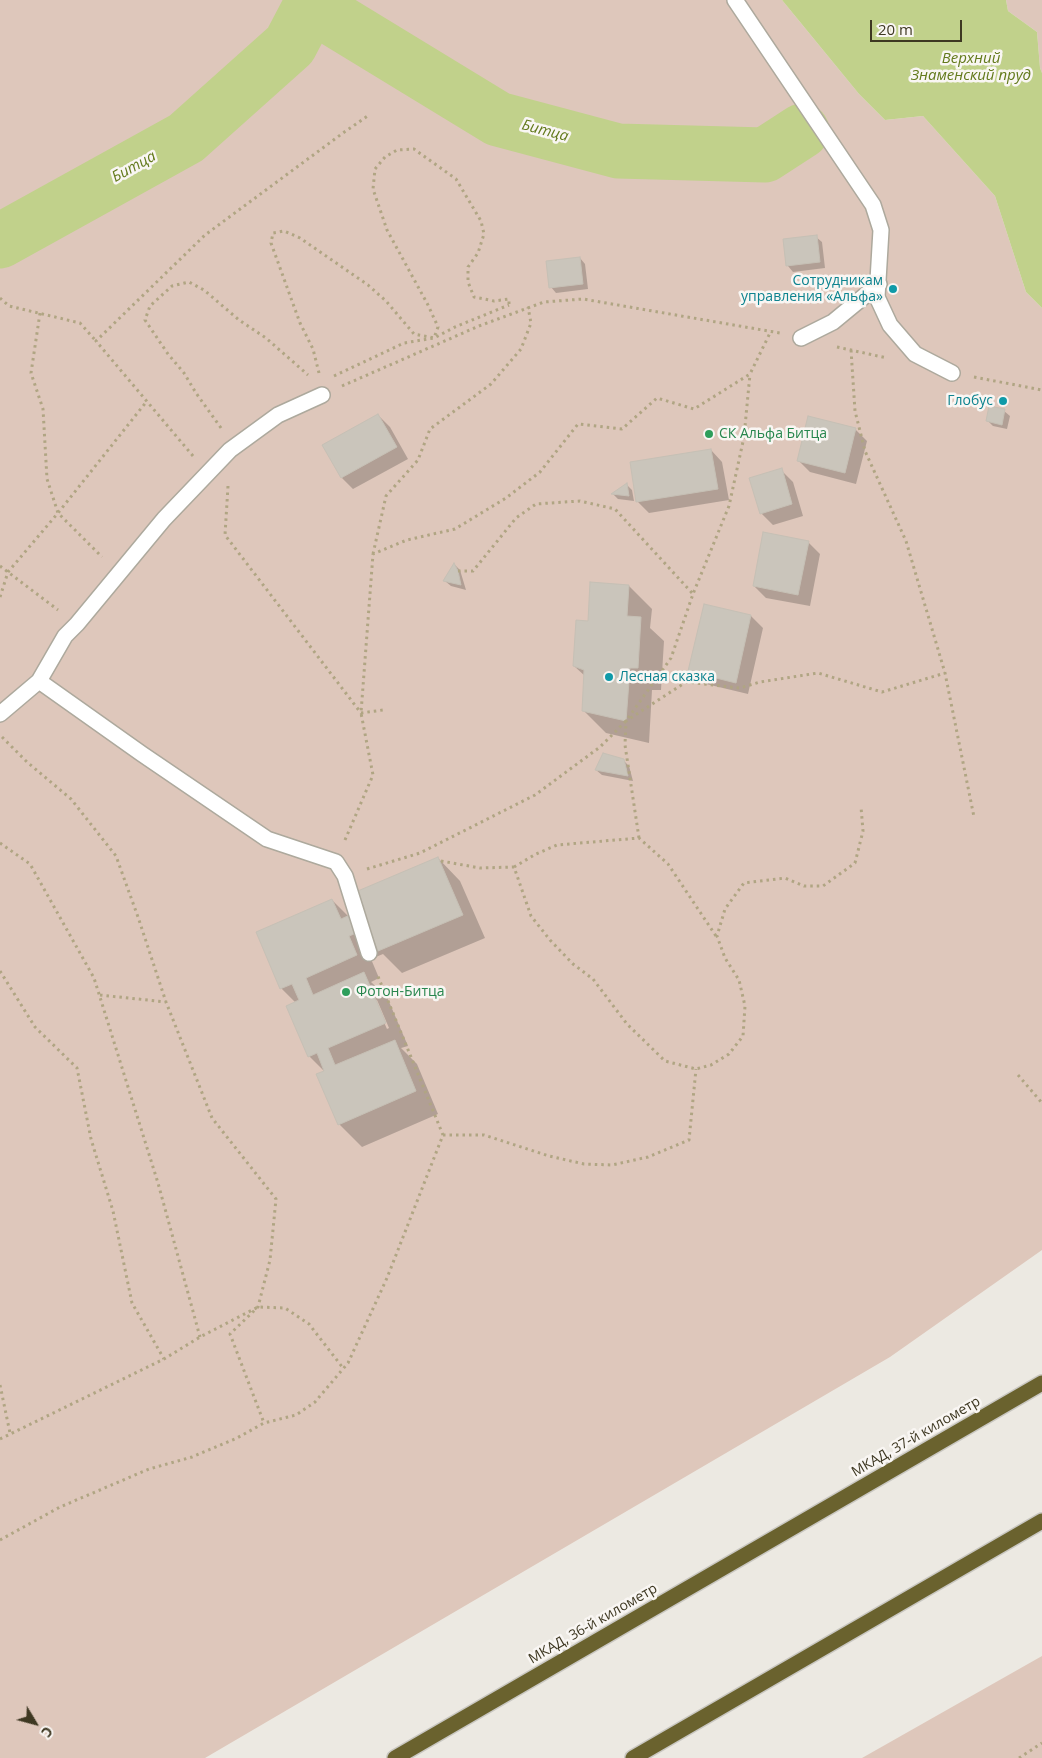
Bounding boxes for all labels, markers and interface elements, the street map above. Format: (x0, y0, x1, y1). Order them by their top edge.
scale bar (872, 10, 964, 42)
text: 20 m (878, 19, 913, 39)
water label: Верхний Знаменский пруд (911, 50, 1031, 85)
water label: Битца (520, 116, 570, 146)
water label: Битца (109, 148, 159, 186)
place label: Сотрудникам управления «Альфа» (741, 273, 883, 306)
marker: Сотрудникам управления «Альфа» (887, 283, 899, 295)
place label: Глобус (947, 393, 993, 409)
marker: Глобус (997, 395, 1009, 407)
place label: СК Альфа Битца (719, 426, 827, 442)
marker: СК Альфа Битца (703, 428, 715, 440)
place label: Лесная сказка (619, 669, 715, 685)
marker: Лесная сказка (603, 671, 615, 683)
place label: Фотон-Битца (356, 984, 445, 1000)
marker: Фотон-Битца (340, 986, 352, 998)
street label: МКАД, 37-й километр (849, 1393, 983, 1481)
street label: МКАД, 36-й километр (526, 1580, 660, 1668)
north arrow (10, 1698, 60, 1748)
text: С (37, 1723, 58, 1742)

